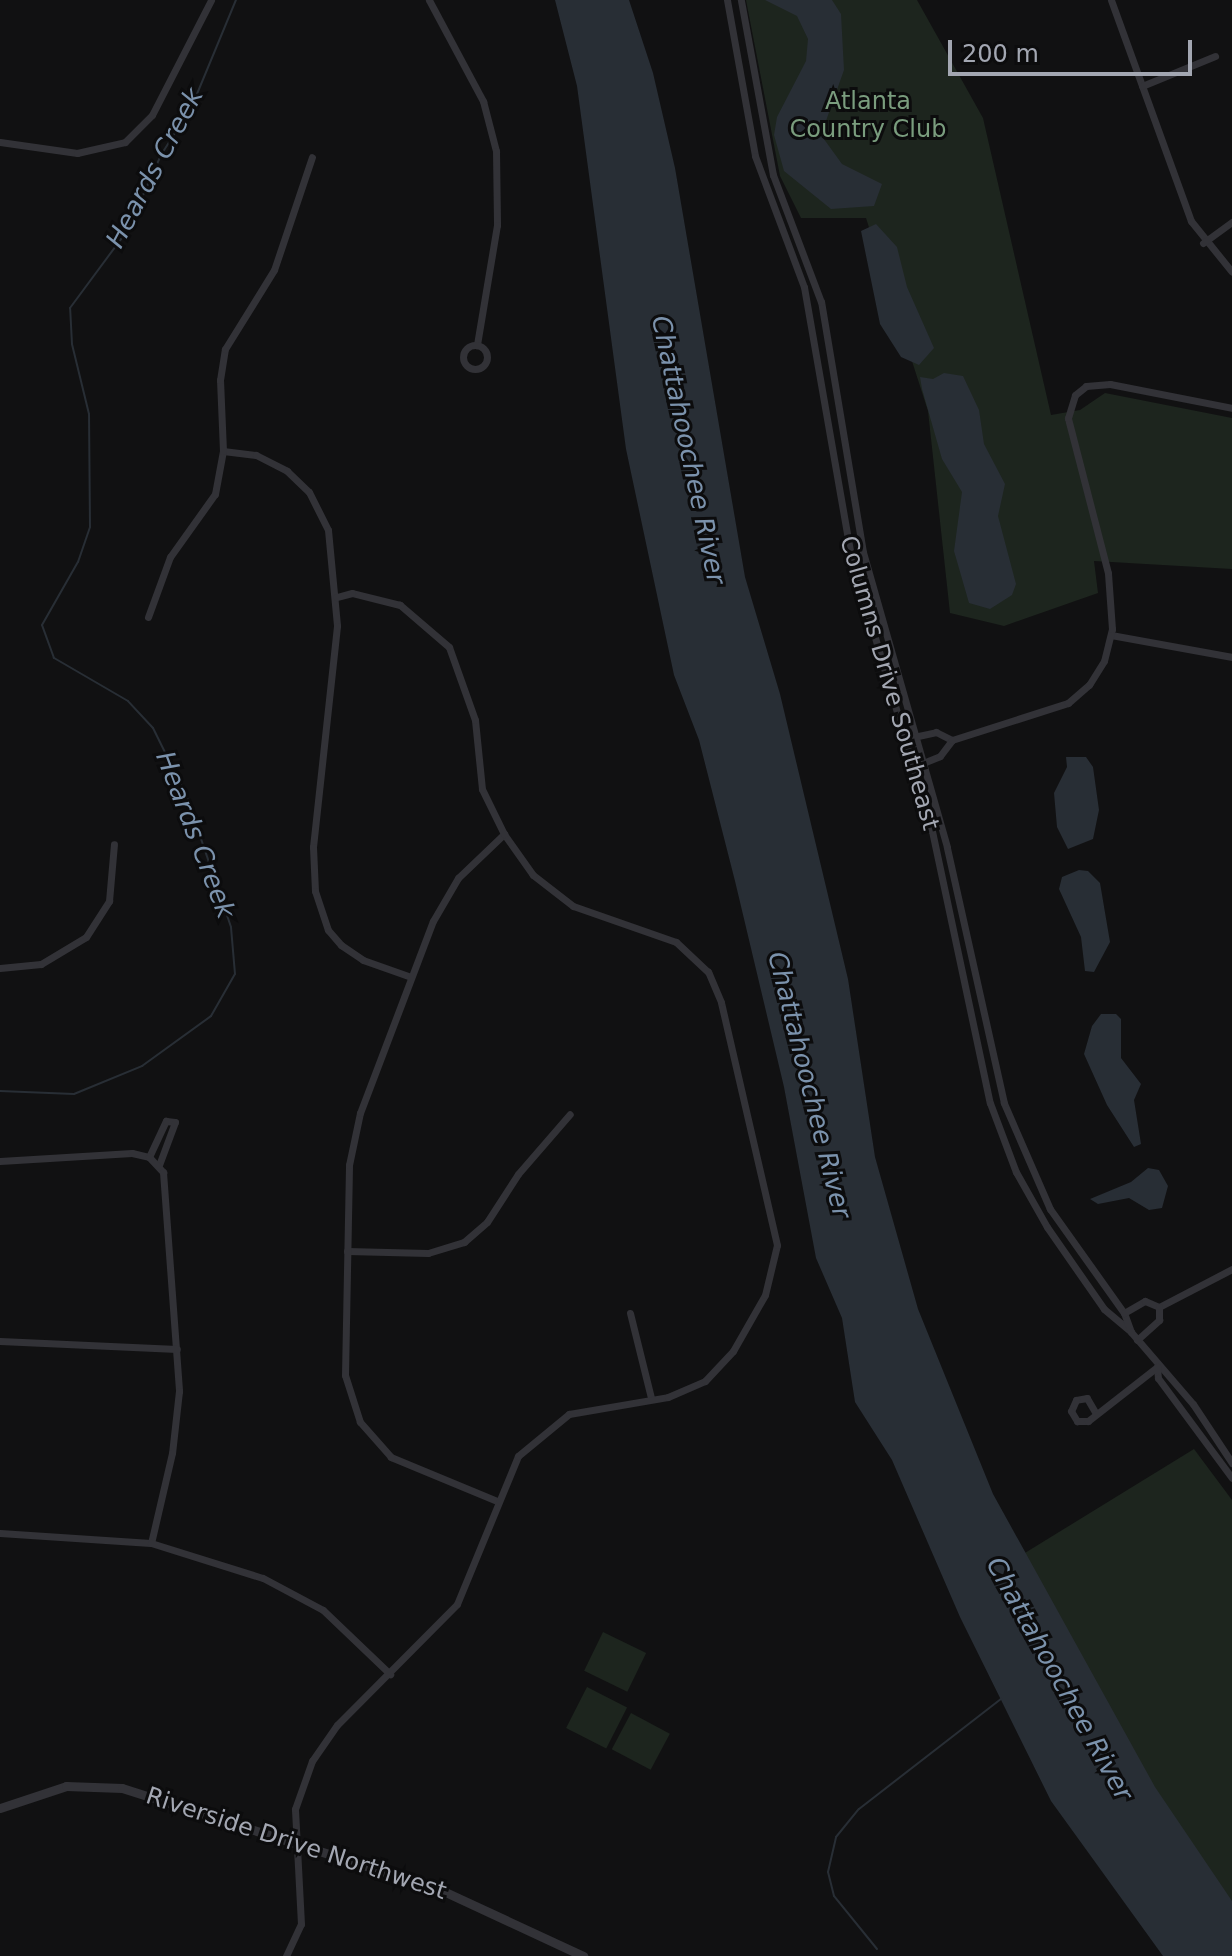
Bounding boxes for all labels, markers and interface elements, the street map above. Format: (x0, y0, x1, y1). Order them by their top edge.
scale bar (952, 24, 1196, 74)
text: 200 m (962, 40, 1039, 68)
water label: Heards Creek (100, 83, 210, 253)
park label: Atlanta Country Club (790, 88, 946, 144)
water label: Chattahoochee River (644, 313, 732, 587)
street label: Columns Drive Southeast (833, 533, 945, 833)
water label: Heards Creek (149, 747, 241, 923)
water label: Chattahoochee River (761, 949, 857, 1221)
water label: Chattahoochee River (979, 1552, 1139, 1806)
street label: Riverside Drive Northwest (142, 1782, 450, 1906)

